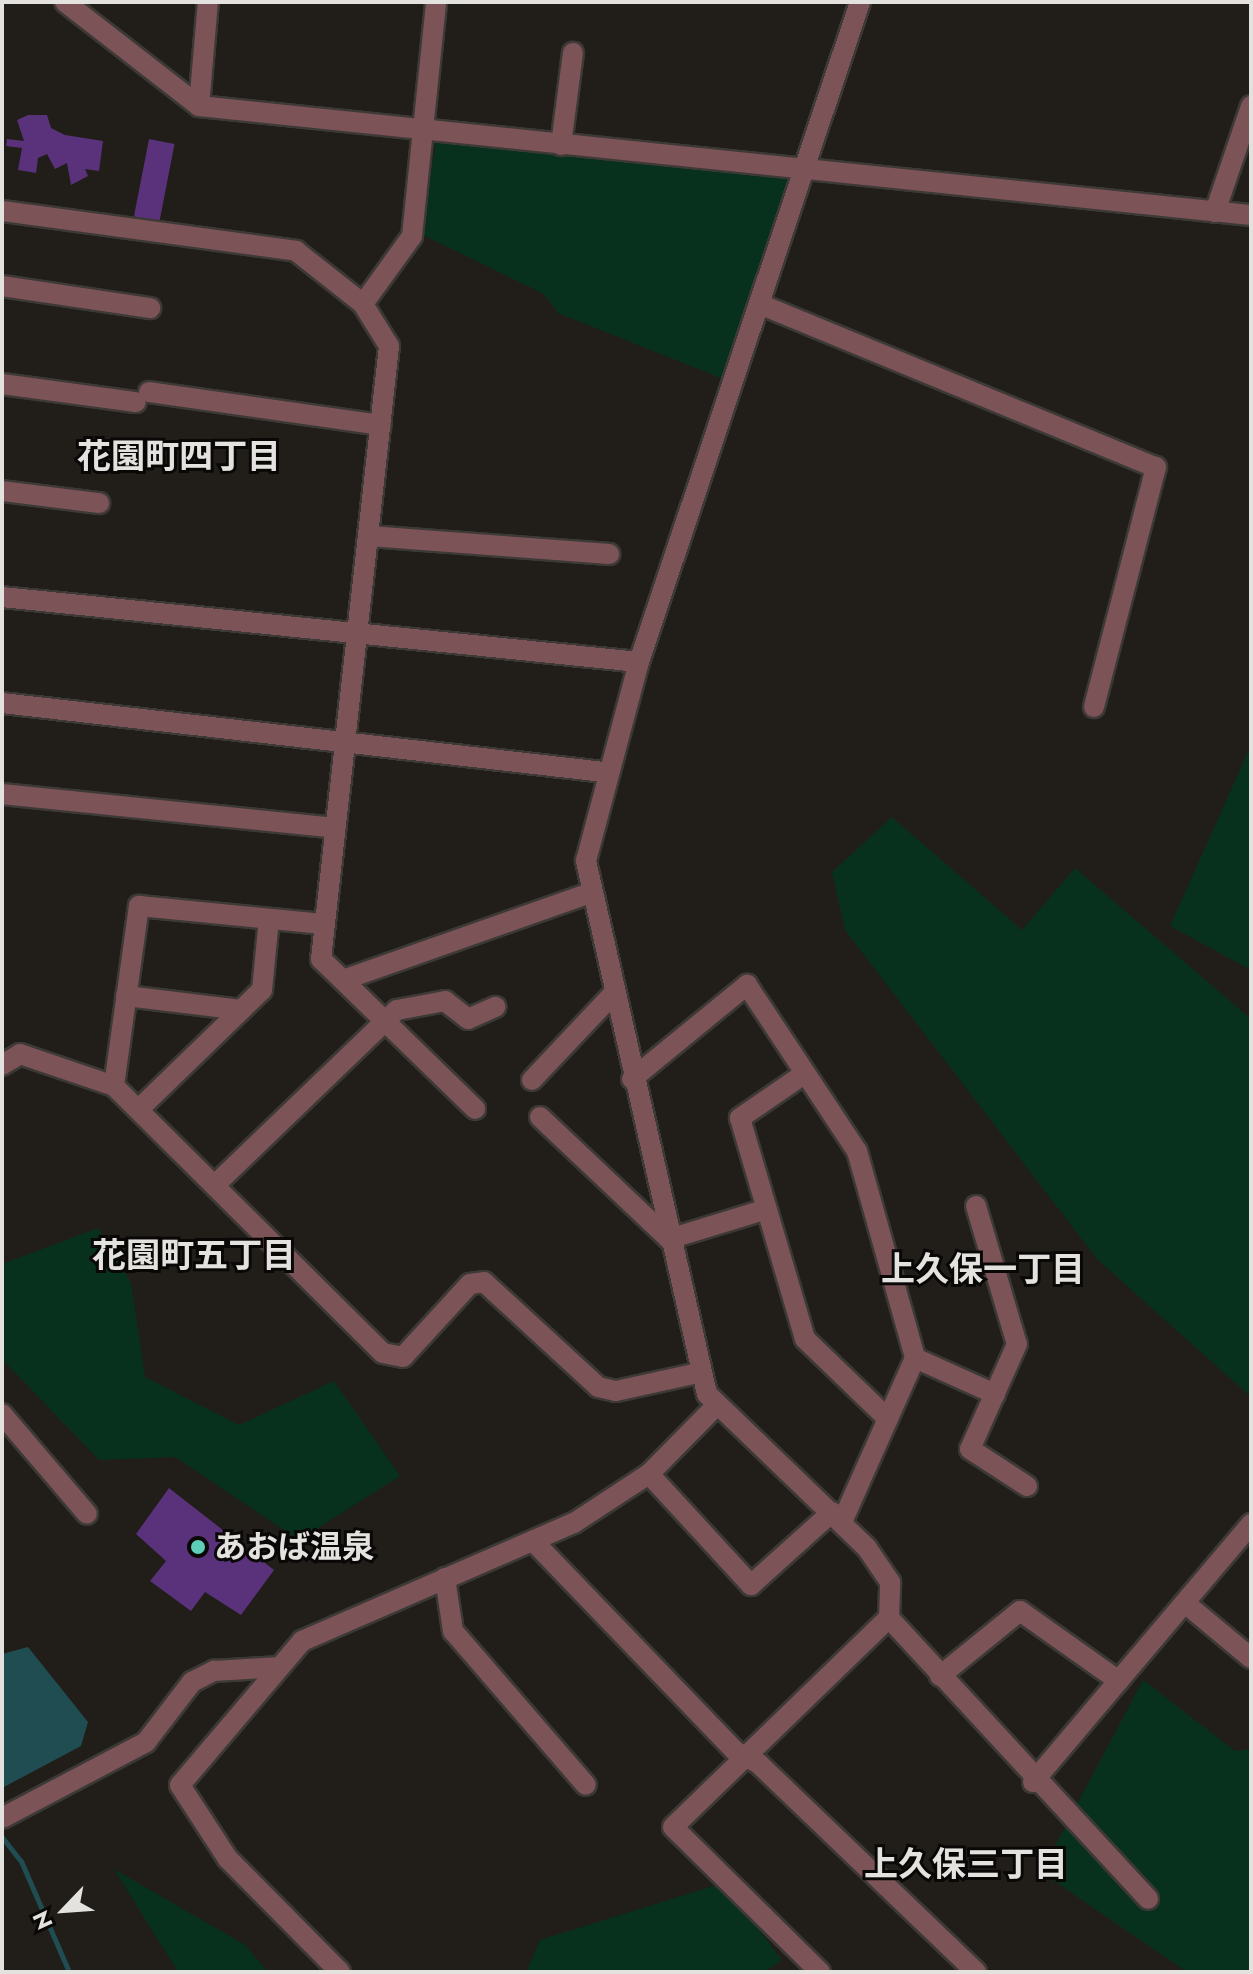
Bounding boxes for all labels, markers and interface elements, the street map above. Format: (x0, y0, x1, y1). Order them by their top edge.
district label: 花園町四丁目 (77, 437, 281, 477)
district label: 花園町五丁目 (92, 1236, 296, 1276)
district label: 上久保一丁目 (881, 1250, 1085, 1290)
place label: あおば温泉 (214, 1528, 374, 1566)
marker: あおば温泉 (189, 1538, 207, 1556)
district label: 上久保三丁目 (864, 1845, 1068, 1885)
north arrow (24, 1870, 104, 1950)
text: N (24, 1905, 60, 1935)

